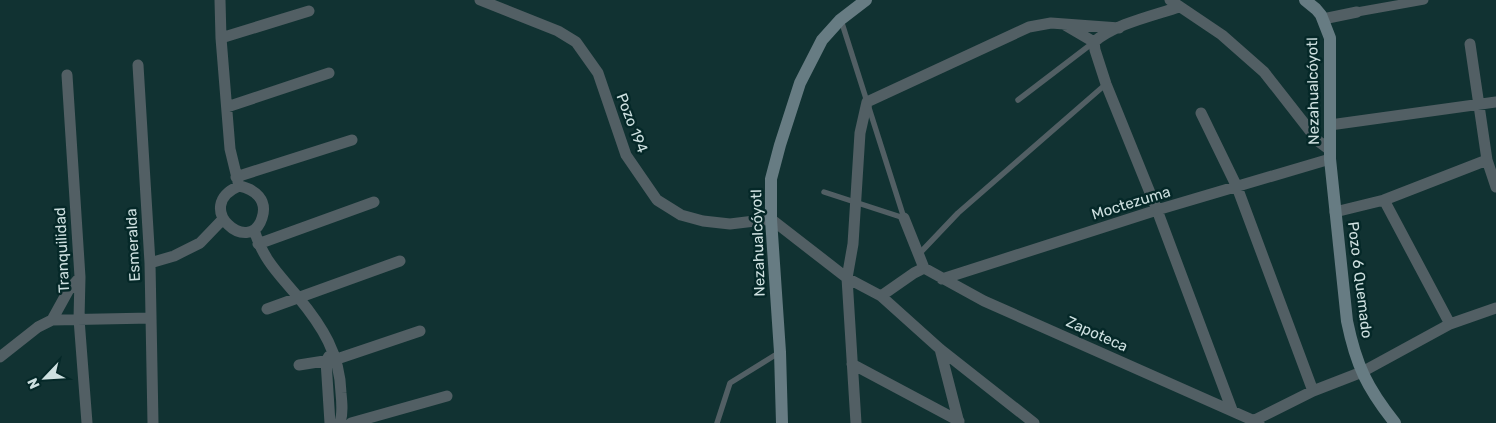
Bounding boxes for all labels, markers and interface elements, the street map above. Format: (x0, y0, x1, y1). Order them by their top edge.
street label: Nezahualcóyotl (1303, 37, 1323, 145)
street label: Pozo 194 (612, 91, 652, 155)
street label: Moctezuma (1089, 183, 1173, 223)
street label: Nezahualcóyotl (747, 189, 769, 297)
street label: Tranquilidad (51, 207, 73, 293)
street label: Esmeralda (122, 208, 144, 282)
street label: Pozo 6 Quemado (1344, 221, 1376, 339)
street label: Zapoteca (1063, 312, 1131, 356)
north arrow (20, 353, 70, 403)
text: N (24, 375, 44, 391)

